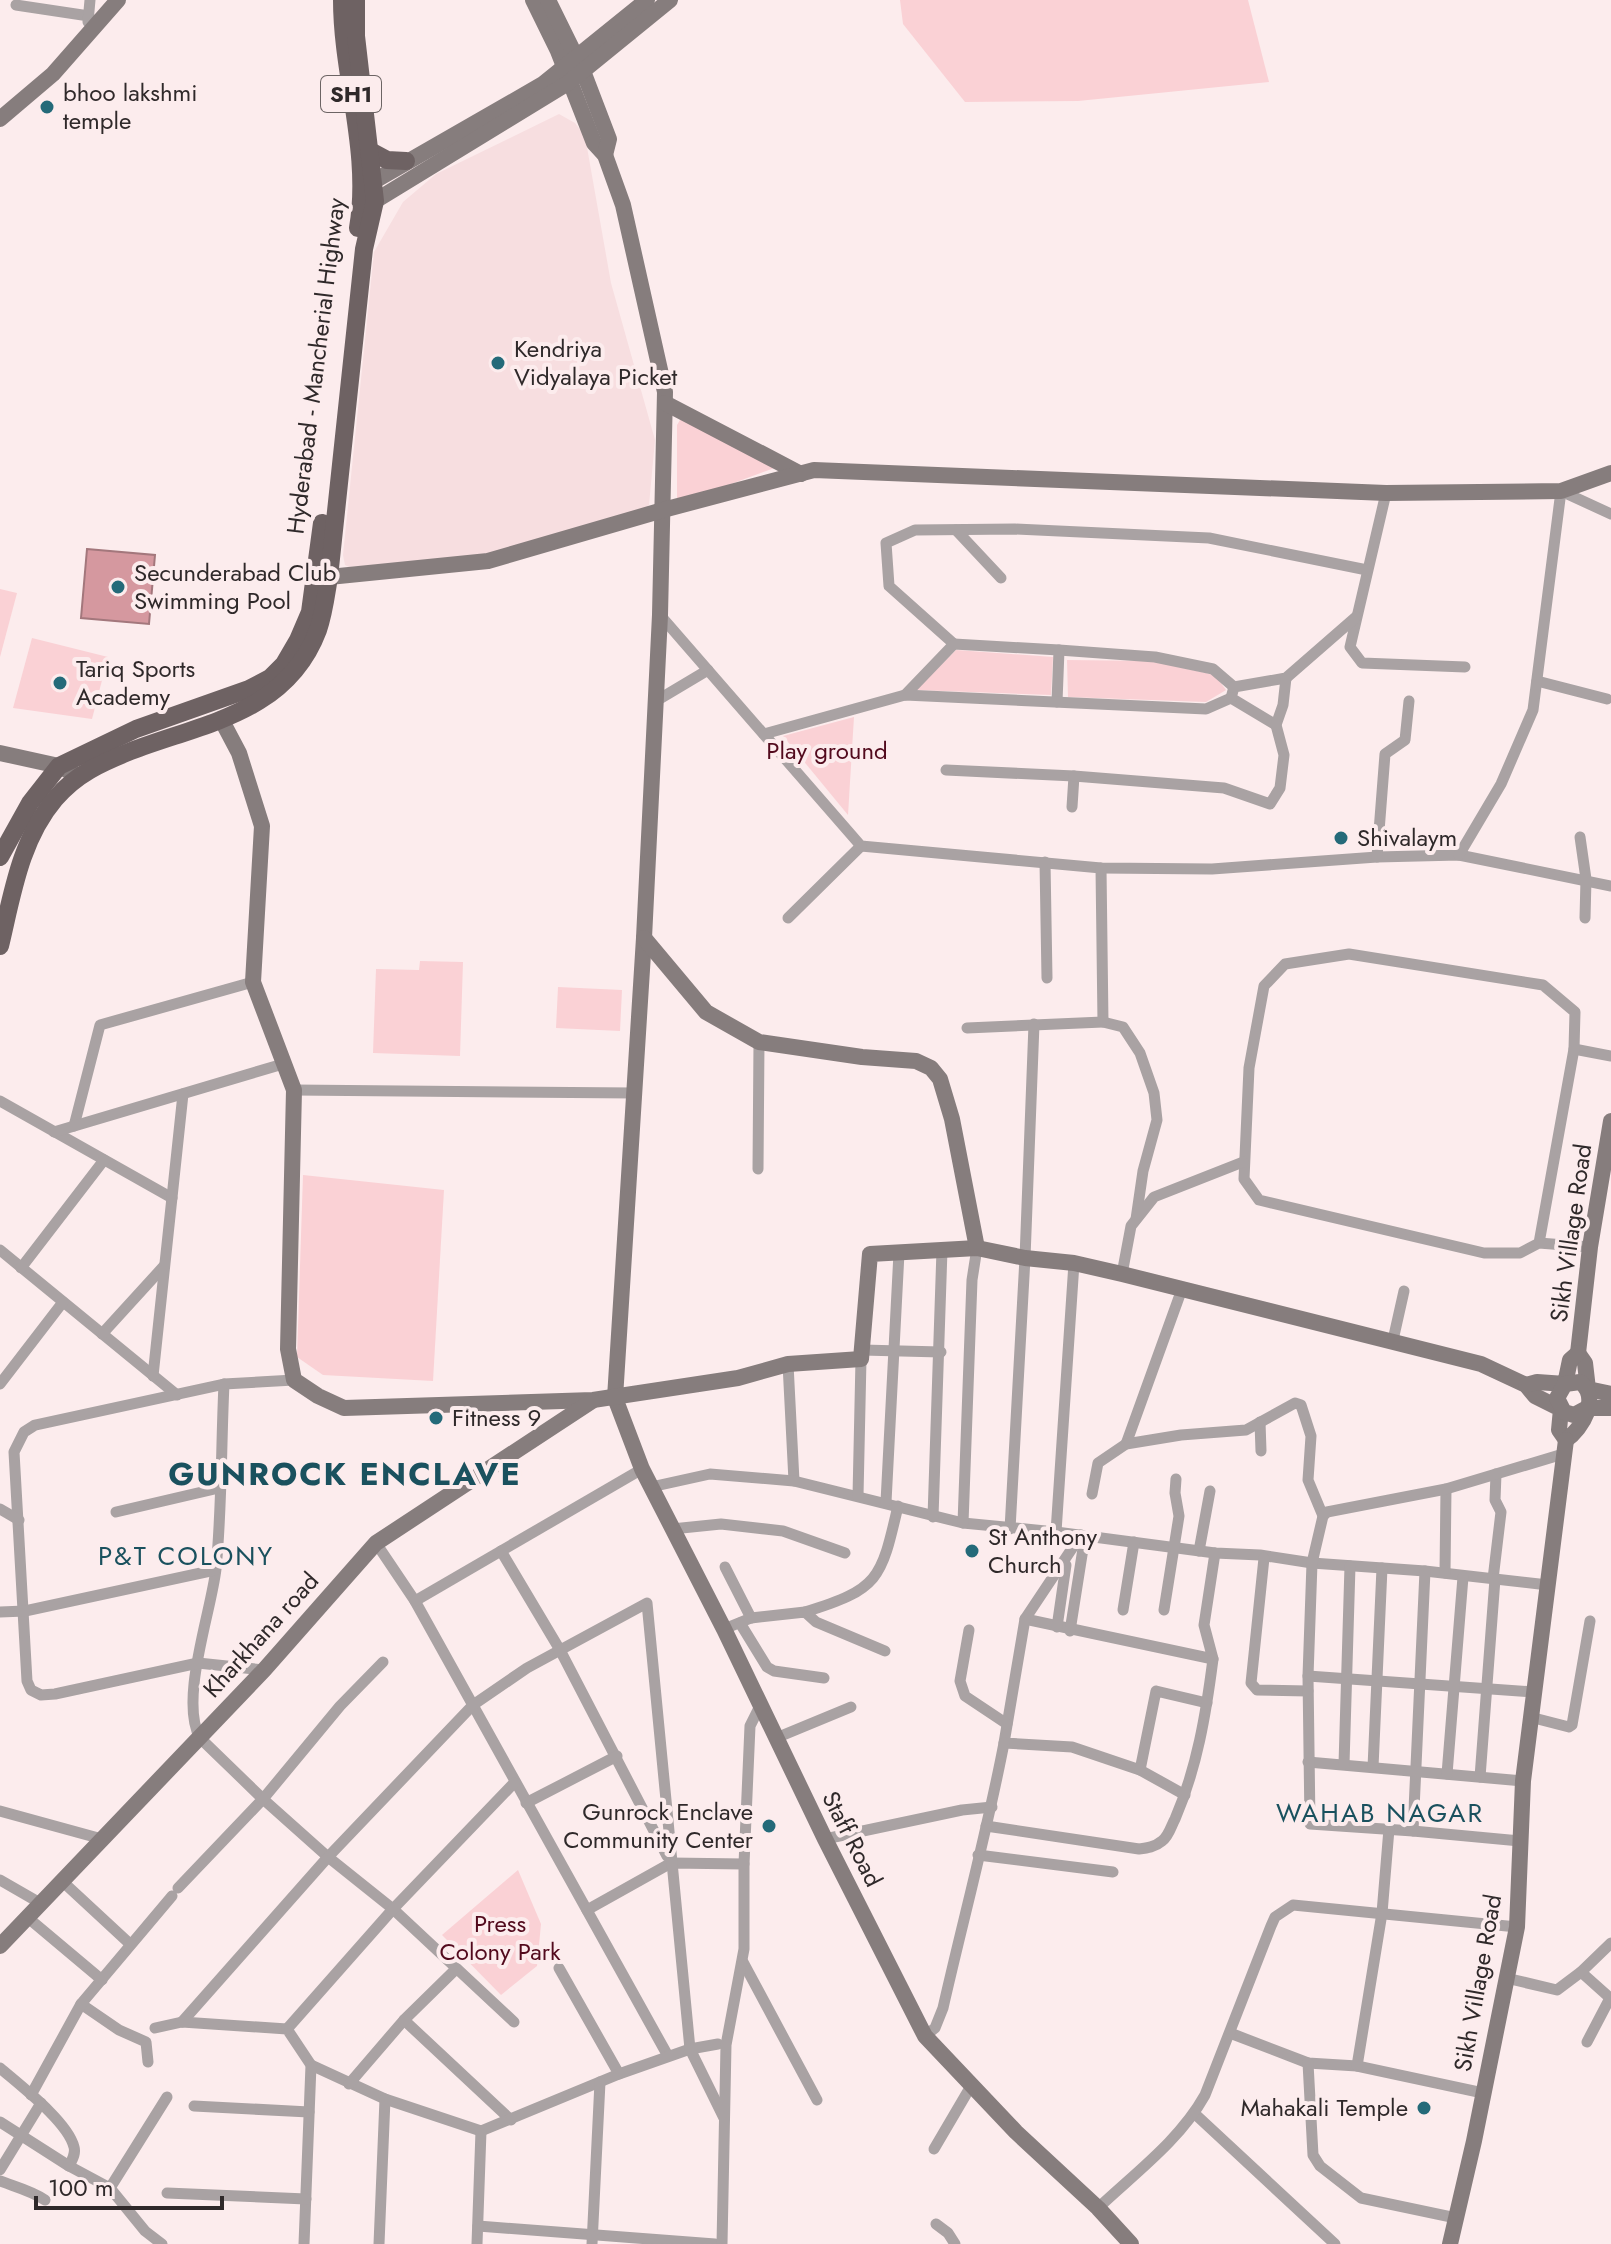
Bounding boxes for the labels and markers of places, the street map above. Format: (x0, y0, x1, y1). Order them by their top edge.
place label: bhoo lakshmi temple (63, 75, 198, 138)
marker: bhoo lakshmi temple (38, 98, 56, 116)
place label: Kendriya Vidyalaya Picket (514, 331, 678, 394)
marker: Kendriya Vidyalaya Picket (489, 354, 507, 372)
place label: Secunderabad Club Swimming Pool (134, 555, 336, 618)
marker: Secunderabad Club Swimming Pool (109, 578, 127, 596)
place label: Tariq Sports Academy (76, 651, 195, 714)
marker: Tariq Sports Academy (51, 674, 69, 692)
place label: Shivalaym (1357, 820, 1457, 855)
marker: Shivalaym (1332, 829, 1350, 847)
place label: Fitness 9 (452, 1400, 541, 1435)
marker: Fitness 9 (427, 1409, 445, 1427)
place label: St Anthony Church (988, 1519, 1097, 1582)
marker: St Anthony Church (963, 1542, 981, 1560)
place label: Gunrock Enclave Community Center (563, 1794, 754, 1857)
marker: Gunrock Enclave Community Center (760, 1817, 778, 1835)
place label: Mahakali Temple (1240, 2090, 1408, 2125)
marker: Mahakali Temple (1415, 2099, 1433, 2117)

